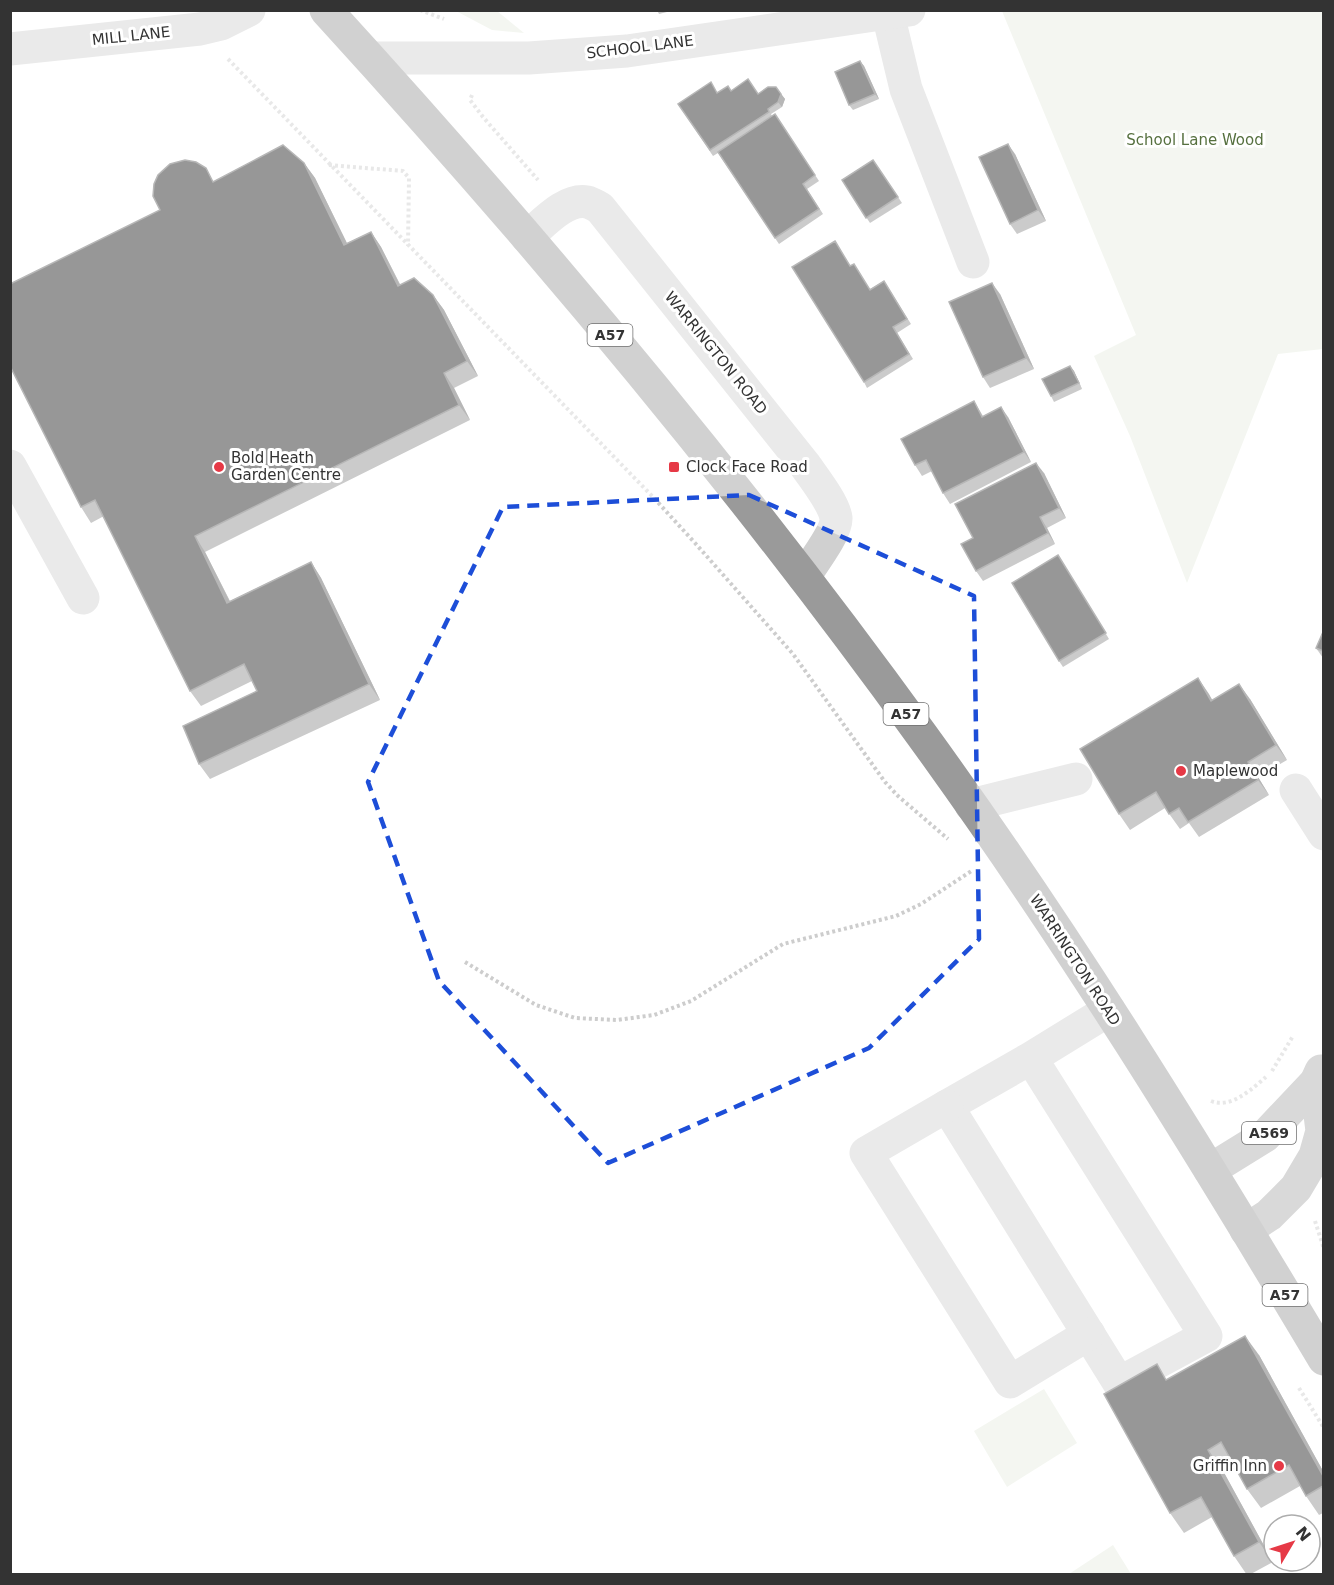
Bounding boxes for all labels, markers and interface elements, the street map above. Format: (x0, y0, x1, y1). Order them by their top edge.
street label: MILL LANE (91, 23, 171, 49)
street label: SCHOOL LANE (585, 32, 695, 62)
park label: School Lane Wood (1126, 131, 1264, 149)
street label: WARRINGTON ROAD (661, 288, 771, 418)
road number: A57 (588, 324, 632, 346)
place label: Bold Heath Garden Centre (231, 449, 341, 484)
place label: Clock Face Road (686, 458, 808, 476)
marker: Bold Heath Garden Centre (212, 460, 226, 474)
marker: Clock Face Road (667, 460, 681, 474)
road number: A57 (884, 703, 928, 725)
place label: Maplewood (1193, 762, 1278, 780)
marker: Maplewood (1174, 764, 1188, 778)
street label: WARRINGTON ROAD (1026, 891, 1124, 1029)
road number: A569 (1242, 1122, 1296, 1144)
road number: A57 (1262, 1284, 1308, 1306)
place label: Griffin Inn (1193, 1457, 1267, 1475)
marker: Griffin Inn (1272, 1459, 1286, 1473)
north arrow (1262, 1513, 1322, 1573)
text: N (1292, 1523, 1315, 1545)

